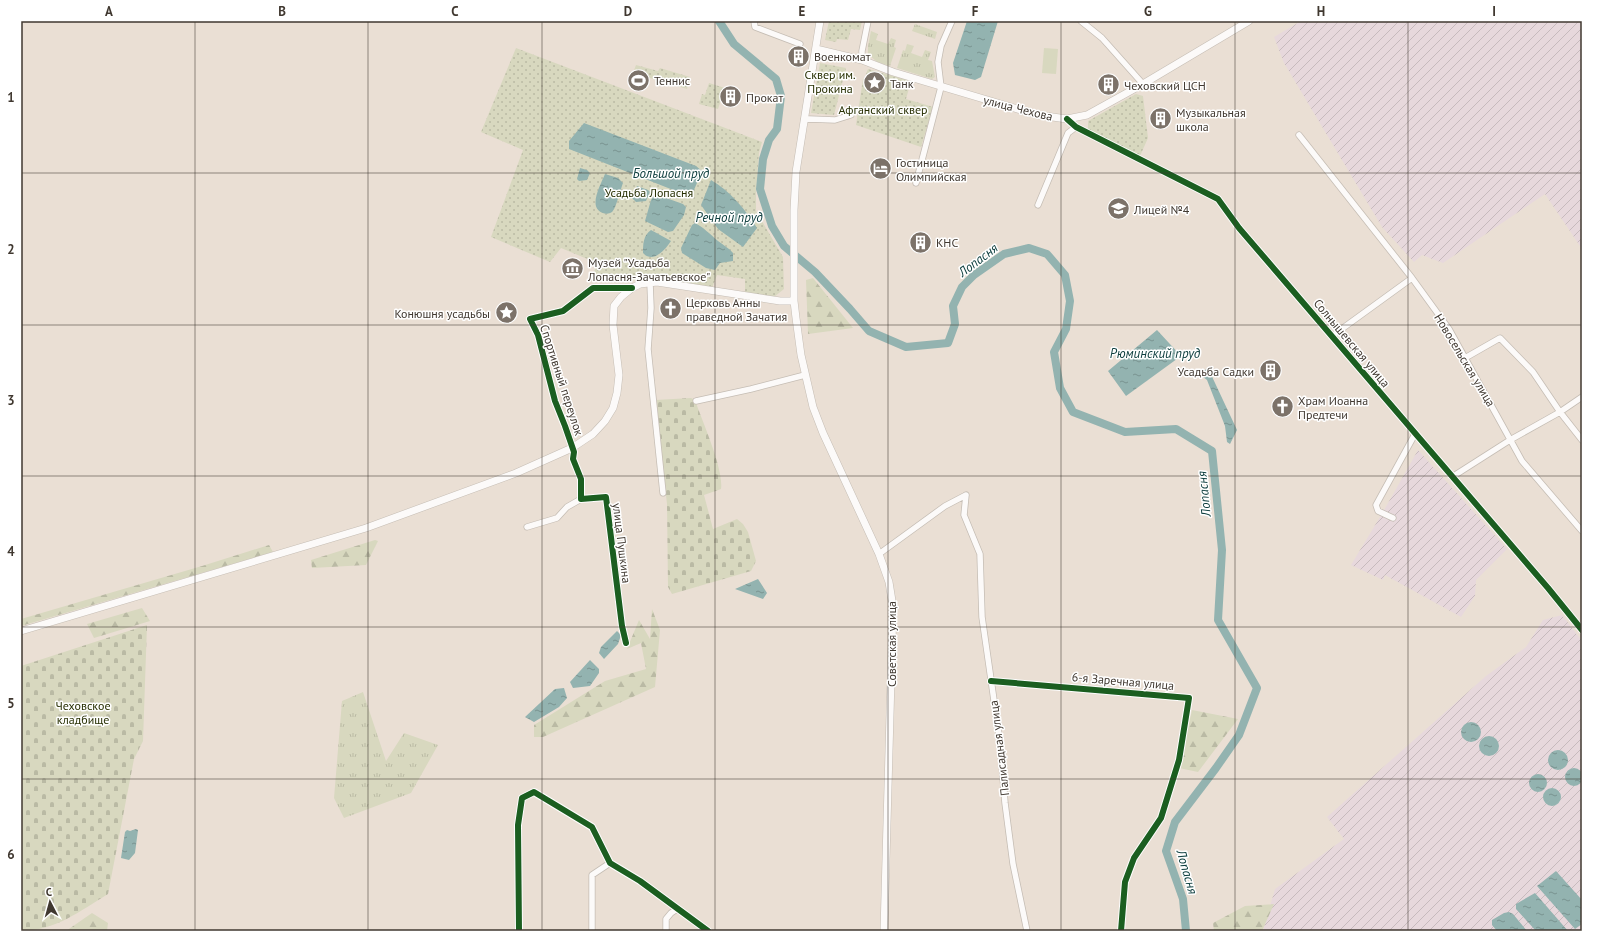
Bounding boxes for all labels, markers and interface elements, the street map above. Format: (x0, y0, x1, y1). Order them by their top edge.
text: A (105, 3, 113, 20)
text: B (278, 3, 286, 20)
text: C (451, 3, 459, 20)
text: D (624, 3, 632, 20)
text: E (799, 3, 806, 20)
text: F (972, 3, 979, 20)
text: G (1144, 3, 1152, 20)
text: H (1317, 3, 1325, 20)
text: I (1492, 3, 1496, 20)
building icon: Военкомат (785, 43, 811, 69)
place label: Военкомат (814, 49, 871, 64)
sports icon: Теннис (625, 67, 651, 93)
park label: Сквер им. Прокина (804, 67, 856, 96)
place icon: Танк (861, 70, 887, 96)
building icon: Чеховский ЦСН (1096, 72, 1122, 98)
place label: Теннис (654, 73, 691, 88)
place label: Танк (890, 76, 914, 91)
place label: Чеховский ЦСН (1124, 78, 1206, 93)
building icon: Прокат (718, 84, 744, 110)
text: 1 (7, 89, 15, 106)
place label: Прокат (746, 90, 784, 105)
street label: улица Чехова (982, 92, 1054, 124)
park label: Афганский сквер (838, 102, 928, 117)
place label: Музыкальная школа (1176, 105, 1246, 134)
building icon: Музыкальная школа (1147, 106, 1173, 132)
place label: Гостиница Олимпийская (896, 155, 967, 184)
hotel icon: Гостиница Олимпийская (868, 156, 894, 182)
water label: Большой пруд (633, 165, 710, 182)
park label: Усадьба Лопасня (605, 185, 693, 200)
school or university icon: Лицей №4 (1105, 196, 1131, 222)
place label: Лицей №4 (1133, 202, 1190, 217)
water label: Речной пруд (695, 209, 763, 226)
building icon: КНС (907, 229, 933, 255)
place label: КНС (936, 235, 958, 250)
water label: Лопасня (954, 239, 1001, 281)
text: 2 (7, 241, 15, 258)
place label: Музей "Усадьба Лопасня-Зачатьевское" (587, 255, 710, 284)
museum icon: Музей "Усадьба Лопасня-Зачатьевское" (559, 256, 585, 282)
place label: Церковь Анны праведной Зачатия (686, 295, 787, 324)
church icon: Церковь Анны праведной Зачатия (658, 296, 684, 322)
street label: Солнышевская улица (1311, 296, 1393, 390)
place icon: Конюшня усадьбы (493, 300, 519, 326)
place label: Конюшня усадьбы (394, 306, 490, 321)
street label: Новосельская улица (1431, 311, 1499, 409)
street label: Спортивный переулок (537, 323, 587, 438)
water label: Рюминский пруд (1110, 345, 1201, 362)
building icon: Усадьба Садки (1257, 358, 1283, 384)
place label: Усадьба Садки (1178, 364, 1254, 379)
text: 3 (7, 392, 15, 409)
place label: Храм Иоанна Предтечи (1298, 393, 1368, 422)
church icon: Храм Иоанна Предтечи (1269, 394, 1295, 420)
water label: Лопасня (1193, 470, 1215, 519)
street label: улица Пушкина (610, 502, 634, 584)
text: 4 (7, 543, 15, 560)
street label: Советская улица (884, 601, 899, 687)
street label: 6-я Заречная улица (1071, 669, 1175, 693)
text: 5 (7, 695, 15, 712)
park label: Чеховское кладбище (56, 698, 110, 727)
street label: Палисадная улица (986, 699, 1012, 797)
text: 6 (7, 846, 15, 863)
water label: Лопасня (1172, 847, 1201, 896)
north arrow (30, 882, 70, 922)
text: С (45, 885, 53, 899)

